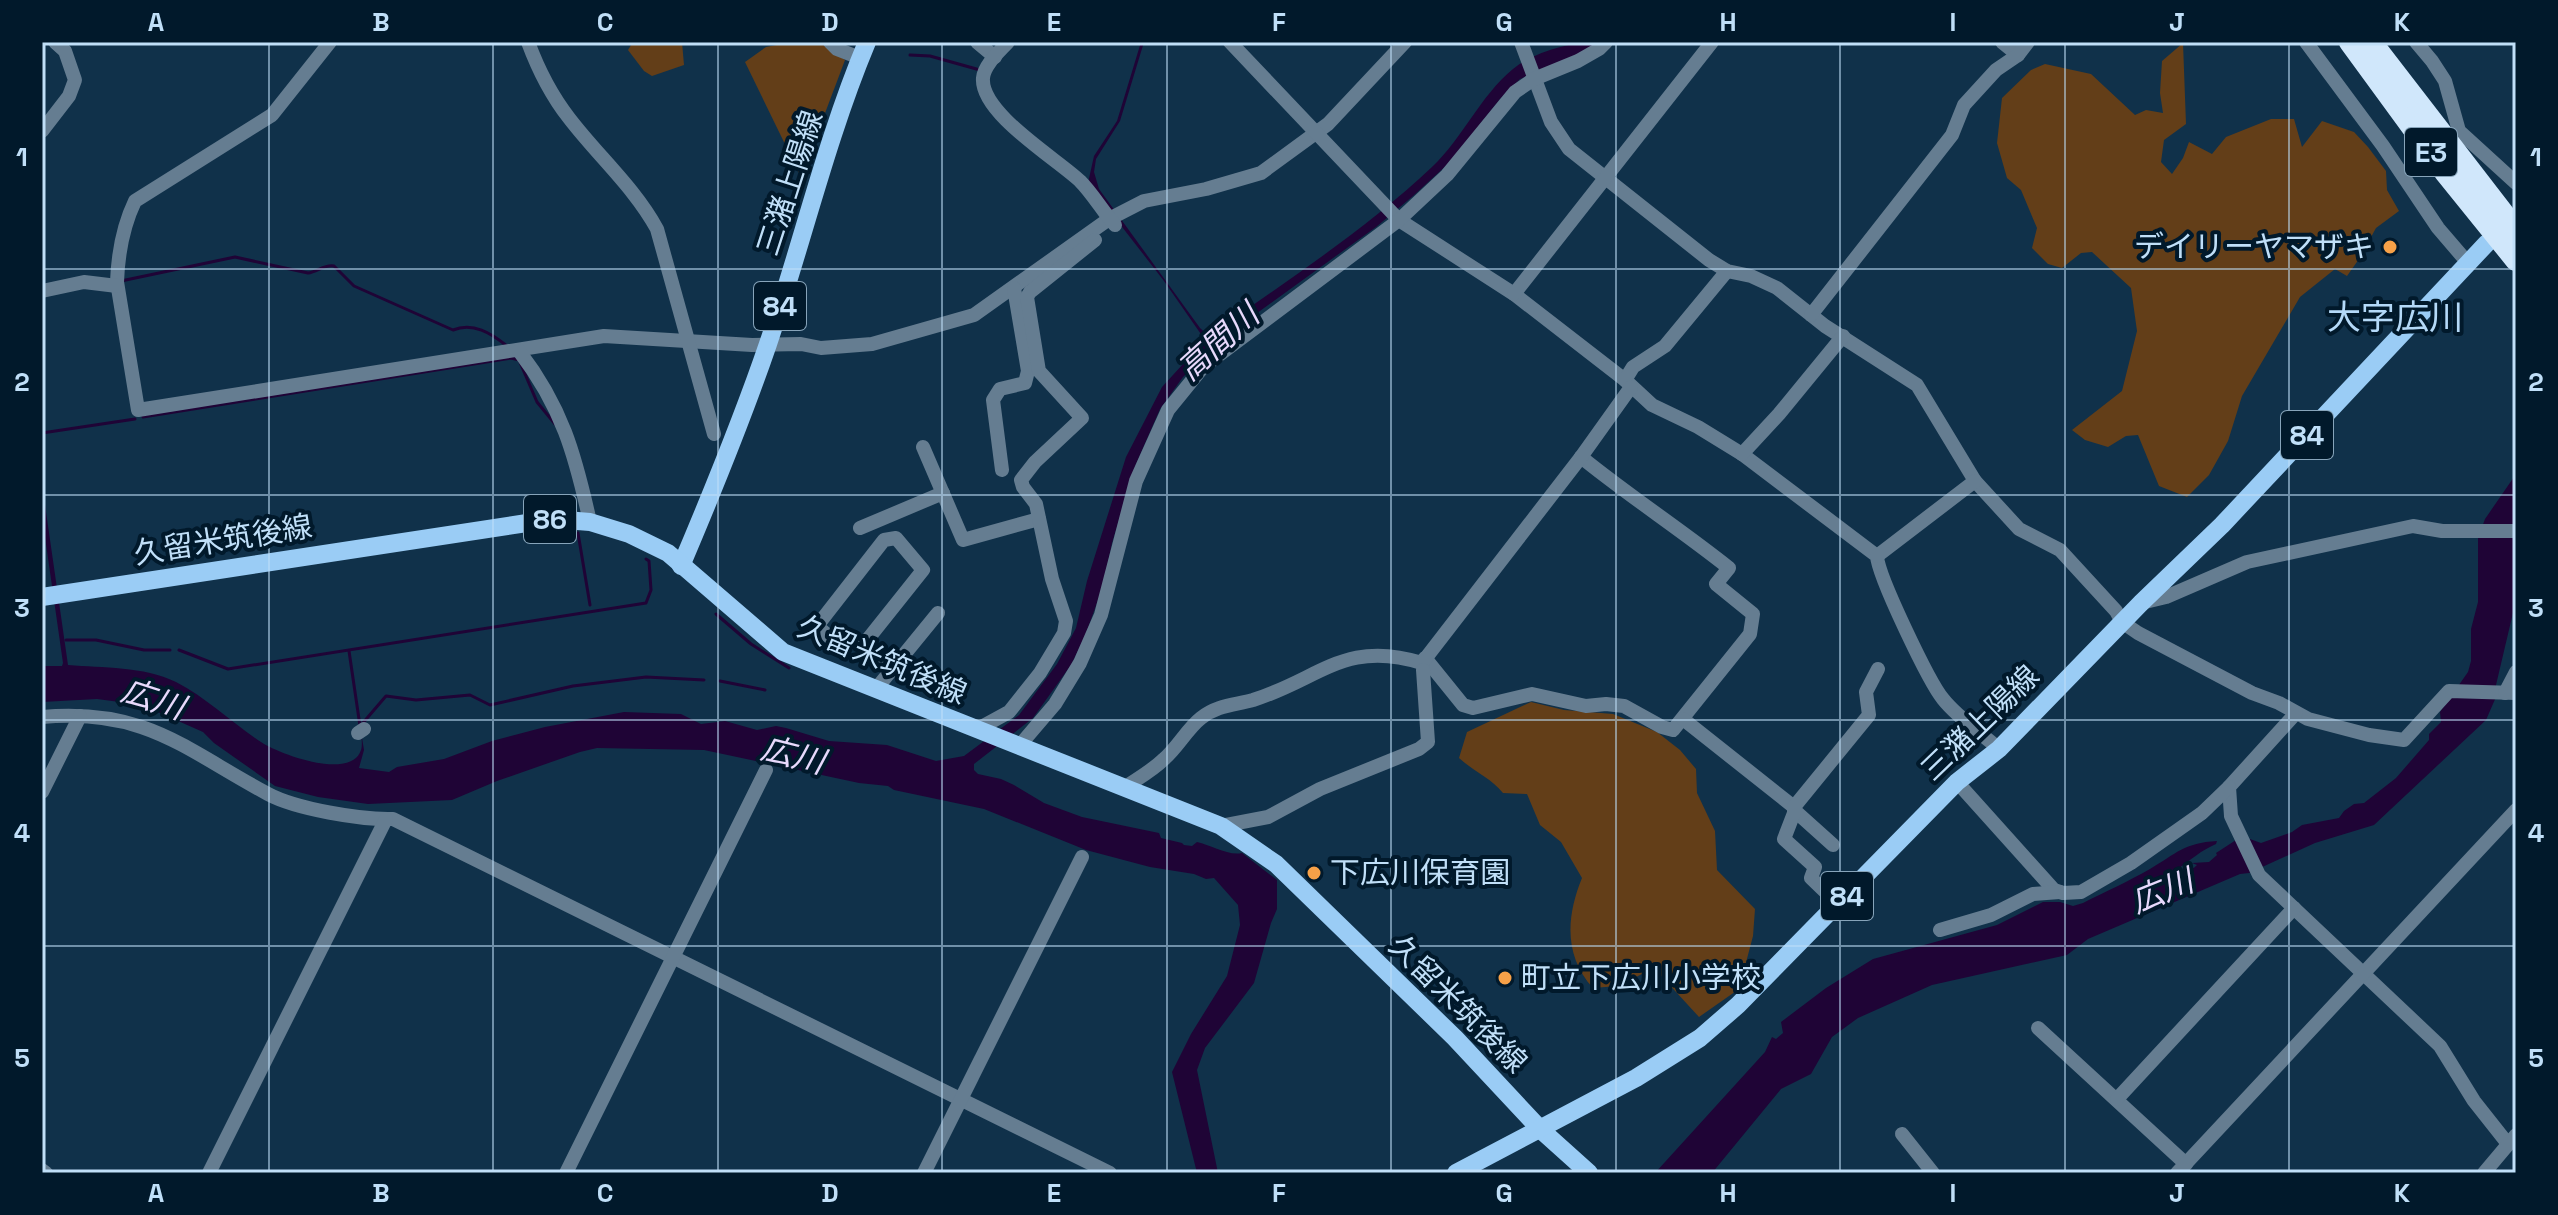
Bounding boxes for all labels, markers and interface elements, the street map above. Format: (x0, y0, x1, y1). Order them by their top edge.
text: A (148, 5, 165, 39)
text: B (372, 5, 390, 39)
text: C (597, 5, 613, 39)
text: D (821, 5, 839, 39)
text: E (1047, 5, 1061, 39)
text: F (1272, 5, 1286, 39)
text: G (1495, 5, 1513, 39)
text: H (1719, 5, 1737, 39)
text: I (1950, 5, 1956, 39)
text: J (2169, 5, 2185, 39)
text: K (2394, 5, 2411, 39)
street label: 三潴上陽線 (748, 105, 831, 260)
road number: E3 (2405, 128, 2457, 176)
text: 1 (16, 140, 28, 174)
text: 1 (2530, 140, 2542, 174)
place label: デイリーヤマザキ (2134, 227, 2374, 266)
marker: デイリーヤマザキ (2381, 238, 2399, 256)
road number: 84 (754, 282, 806, 330)
water label: 高間川 (1169, 293, 1269, 389)
district label: 大字広川 (2327, 296, 2463, 339)
text: 2 (14, 365, 30, 399)
text: 2 (2528, 365, 2544, 399)
road number: 84 (2281, 411, 2333, 459)
road number: 86 (524, 495, 576, 543)
street label: 久留米筑後線 (131, 506, 315, 573)
text: 3 (14, 591, 30, 625)
text: 3 (2528, 591, 2544, 625)
street label: 久留米筑後線 (792, 606, 973, 713)
street label: 三潴上陽線 (1912, 657, 2047, 789)
water label: 広川 (116, 670, 192, 729)
water label: 広川 (757, 728, 832, 783)
text: 4 (14, 816, 30, 850)
text: 4 (2528, 816, 2544, 850)
place label: 下広川保育園 (1330, 853, 1510, 892)
water label: 広川 (2125, 859, 2202, 922)
marker: 下広川保育園 (1305, 864, 1323, 882)
road number: 84 (1821, 872, 1873, 920)
street label: 久留米筑後線 (1381, 926, 1536, 1081)
place label: 町立下広川小学校 (1521, 958, 1761, 997)
marker: 町立下広川小学校 (1496, 969, 1514, 987)
text: 5 (14, 1041, 30, 1075)
text: 5 (2528, 1041, 2544, 1075)
text: A (148, 1176, 165, 1210)
text: B (372, 1176, 390, 1210)
text: C (597, 1176, 613, 1210)
text: D (821, 1176, 839, 1210)
text: E (1047, 1176, 1061, 1210)
text: F (1272, 1176, 1286, 1210)
text: G (1495, 1176, 1513, 1210)
text: H (1719, 1176, 1737, 1210)
text: I (1950, 1176, 1956, 1210)
text: J (2169, 1176, 2185, 1210)
text: K (2394, 1176, 2411, 1210)

